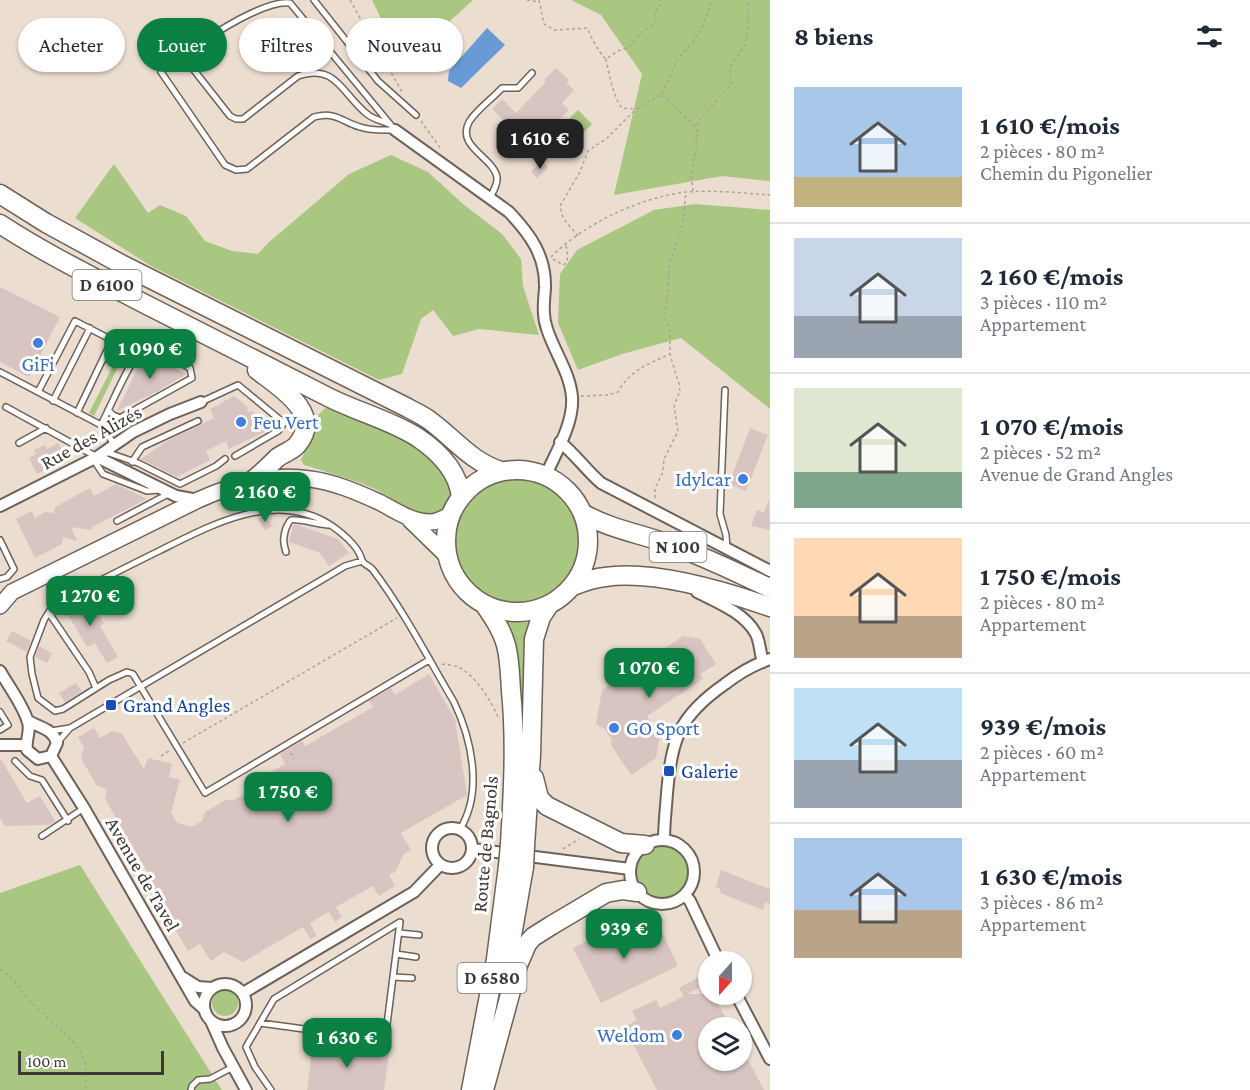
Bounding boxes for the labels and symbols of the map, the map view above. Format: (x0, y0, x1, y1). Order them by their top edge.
pin: 1 610 € (485, 119, 595, 170)
road number: D 6100 (72, 270, 142, 300)
pin: 1 090 € (95, 329, 205, 380)
marker: GiFi (31, 336, 45, 350)
place label: GiFi (22, 353, 54, 375)
street label: Rue des Alizés (37, 400, 145, 474)
place label: Feu Vert (253, 411, 319, 433)
marker: Feu Vert (234, 415, 248, 429)
place label: Idylcar (675, 468, 731, 491)
pin: 2 160 € (210, 472, 320, 523)
marker: Idylcar (736, 472, 750, 486)
road number: N 100 (650, 532, 706, 562)
pin: 1 270 € (35, 576, 145, 627)
pin: 1 070 € (594, 648, 704, 699)
place label: Grand Angles (123, 694, 230, 717)
marker: Grand Angles (104, 698, 118, 712)
place label: GO Sport (626, 717, 700, 740)
marker: GO Sport (607, 721, 621, 735)
place label: Galerie (681, 760, 738, 782)
marker: Galerie (662, 764, 676, 778)
pin: 1 750 € (233, 772, 343, 823)
street label: Route de Bagnols (468, 775, 503, 913)
street label: Avenue de Tavel (101, 813, 185, 935)
pin: 939 € (582, 909, 666, 960)
north arrow (698, 951, 752, 1005)
road number: D 6580 (458, 963, 526, 993)
pin: 1 630 € (292, 1018, 402, 1069)
place label: Weldom (597, 1024, 665, 1046)
marker: Weldom (670, 1028, 684, 1042)
scale bar (18, 1048, 164, 1076)

